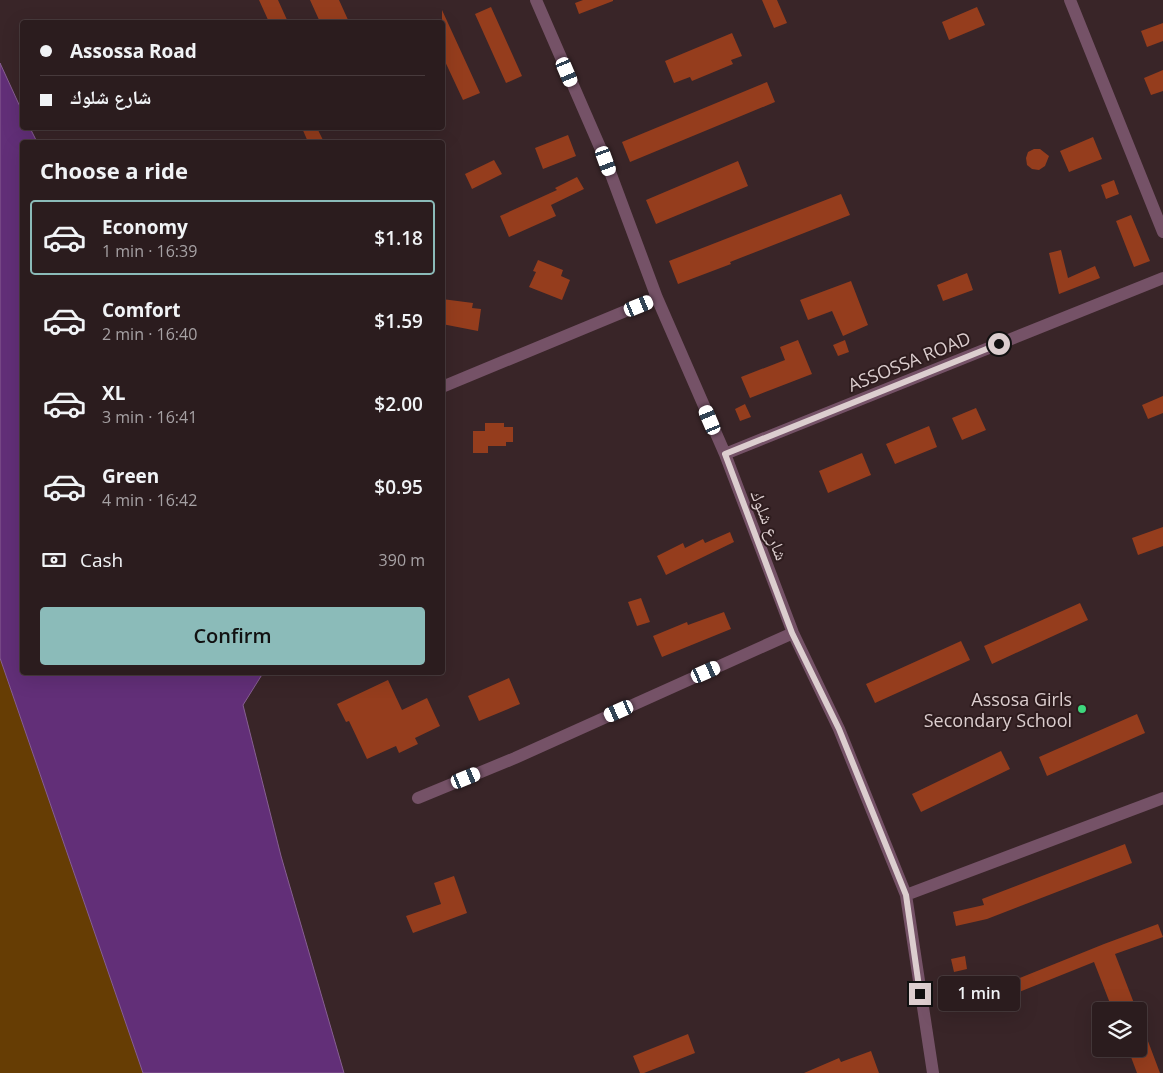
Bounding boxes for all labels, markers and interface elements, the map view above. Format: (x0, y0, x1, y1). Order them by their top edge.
text: Assossa Road (70, 38, 197, 64)
car (554, 55, 579, 89)
text: شارع شلوك (70, 84, 151, 110)
car (593, 144, 618, 178)
text: Choose a ride (40, 155, 188, 185)
text: Economy (102, 214, 188, 240)
icon: car (42, 215, 87, 260)
text: $1.18 (374, 225, 423, 251)
text: 1 min · 16:39 (102, 240, 197, 262)
car (622, 293, 655, 319)
text: Comfort (102, 297, 181, 323)
icon: car (42, 298, 87, 343)
text: $1.59 (374, 308, 423, 334)
text: 2 min · 16:40 (102, 323, 197, 345)
street label: ASSOSSA ROAD (844, 325, 974, 397)
route start (988, 333, 1010, 355)
text: XL (102, 380, 125, 406)
icon: car (42, 381, 87, 426)
text: $2.00 (374, 391, 423, 417)
car (697, 403, 722, 437)
text: 3 min · 16:41 (102, 406, 197, 428)
text: Green (102, 463, 159, 489)
icon: car (42, 464, 87, 509)
text: $0.95 (374, 474, 423, 500)
street label: شارع شلوك (746, 486, 794, 564)
text: 4 min · 16:42 (102, 489, 197, 511)
icon: cash (40, 546, 68, 574)
text: Cash (80, 547, 123, 573)
text: 390 m (379, 549, 425, 571)
button: Confirm (40, 607, 425, 665)
car (689, 659, 722, 685)
place label: Assosa Girls Secondary School (924, 687, 1072, 732)
car (602, 698, 635, 724)
marker: Assosa Girls Secondary School (1076, 703, 1088, 715)
car (449, 765, 482, 791)
callout: 1 min (938, 976, 1020, 1012)
text: 1 min (957, 982, 1001, 1004)
route end (909, 983, 931, 1005)
map controls (1092, 1002, 1147, 1057)
button: layers (1092, 1002, 1147, 1057)

